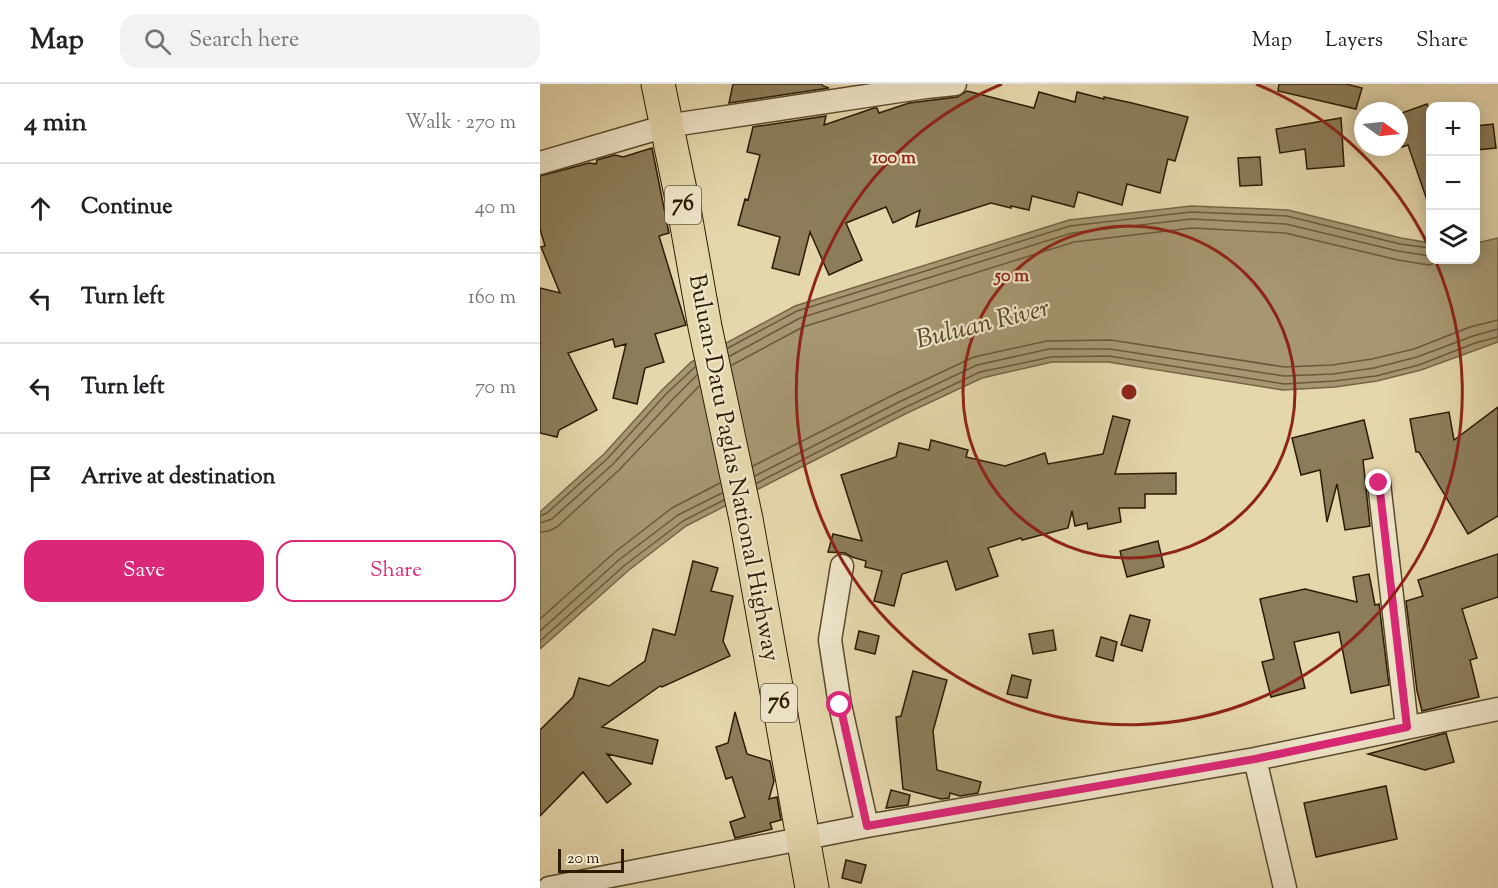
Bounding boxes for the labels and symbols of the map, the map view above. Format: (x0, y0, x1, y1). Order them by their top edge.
north arrow (1354, 102, 1408, 156)
text: 100 m (872, 146, 916, 172)
road number: 76 (665, 186, 701, 224)
text: 50 m (993, 264, 1029, 290)
street label: Buluan-Datu Paglas National Highway (679, 271, 787, 665)
water label: Buluan River (913, 291, 1053, 359)
centre of rings (1119, 382, 1139, 402)
route end (1365, 469, 1391, 495)
road number: 76 (761, 684, 797, 722)
route start (826, 691, 852, 717)
scale bar (558, 846, 624, 874)

